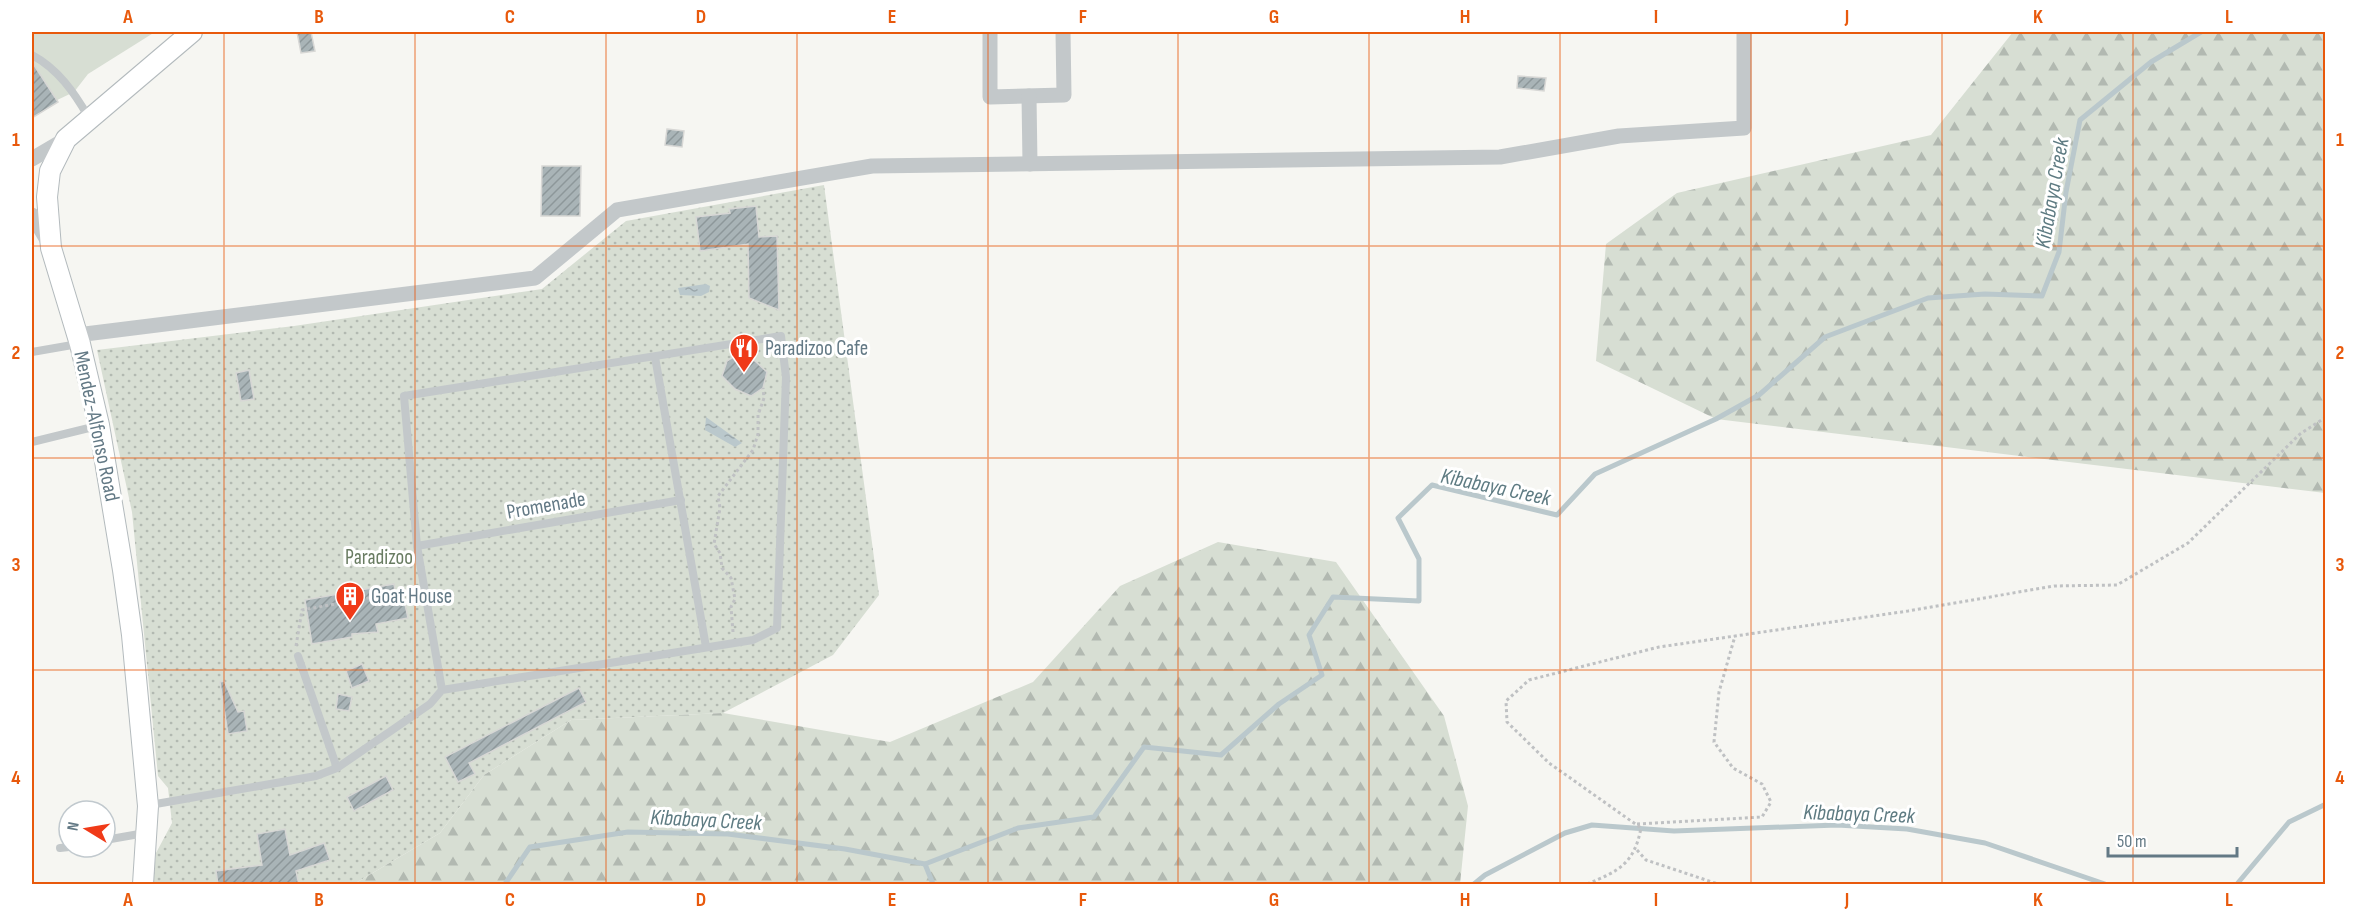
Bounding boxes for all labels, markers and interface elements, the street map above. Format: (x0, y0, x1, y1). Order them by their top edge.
text: A (122, 5, 133, 29)
text: B (314, 5, 324, 29)
text: C (505, 5, 515, 29)
text: D (696, 5, 706, 29)
text: E (888, 5, 896, 29)
text: F (1079, 5, 1087, 29)
text: G (1269, 5, 1279, 29)
text: H (1460, 5, 1470, 29)
text: I (1654, 5, 1658, 29)
text: J (1844, 5, 1849, 29)
text: K (2033, 5, 2043, 29)
text: L (2225, 5, 2233, 29)
text: 1 (12, 128, 20, 152)
text: 1 (2336, 128, 2344, 152)
water label: Kibabaya Creek (2029, 135, 2076, 251)
restaurant icon: Paradizoo Cafe (728, 332, 760, 374)
place label: Paradizoo Cafe (765, 336, 868, 361)
text: 2 (12, 341, 20, 365)
text: 2 (2336, 341, 2344, 365)
street label: Mendez-Alfonso Road (68, 349, 125, 504)
water label: Kibabaya Creek (1438, 463, 1554, 512)
street label: Promenade (505, 486, 587, 525)
park label: Paradizoo (345, 545, 413, 570)
text: 3 (12, 553, 21, 577)
text: 3 (2336, 553, 2345, 577)
building icon: Goat House (334, 580, 366, 622)
place label: Goat House (371, 584, 452, 609)
text: 4 (11, 766, 21, 790)
text: 4 (2335, 766, 2345, 790)
north arrow (57, 799, 117, 859)
water label: Kibabaya Creek (1803, 799, 1916, 830)
water label: Kibabaya Creek (650, 804, 763, 837)
text: N (64, 820, 84, 832)
scale bar (2108, 820, 2237, 858)
text: 50 m (2117, 831, 2147, 852)
text: A (122, 888, 133, 912)
text: B (314, 888, 324, 912)
text: C (505, 888, 515, 912)
text: D (696, 888, 706, 912)
text: E (888, 888, 896, 912)
text: F (1079, 888, 1087, 912)
text: G (1269, 888, 1279, 912)
text: H (1460, 888, 1470, 912)
text: I (1654, 888, 1658, 912)
text: J (1844, 888, 1849, 912)
text: K (2033, 888, 2043, 912)
text: L (2225, 888, 2233, 912)

